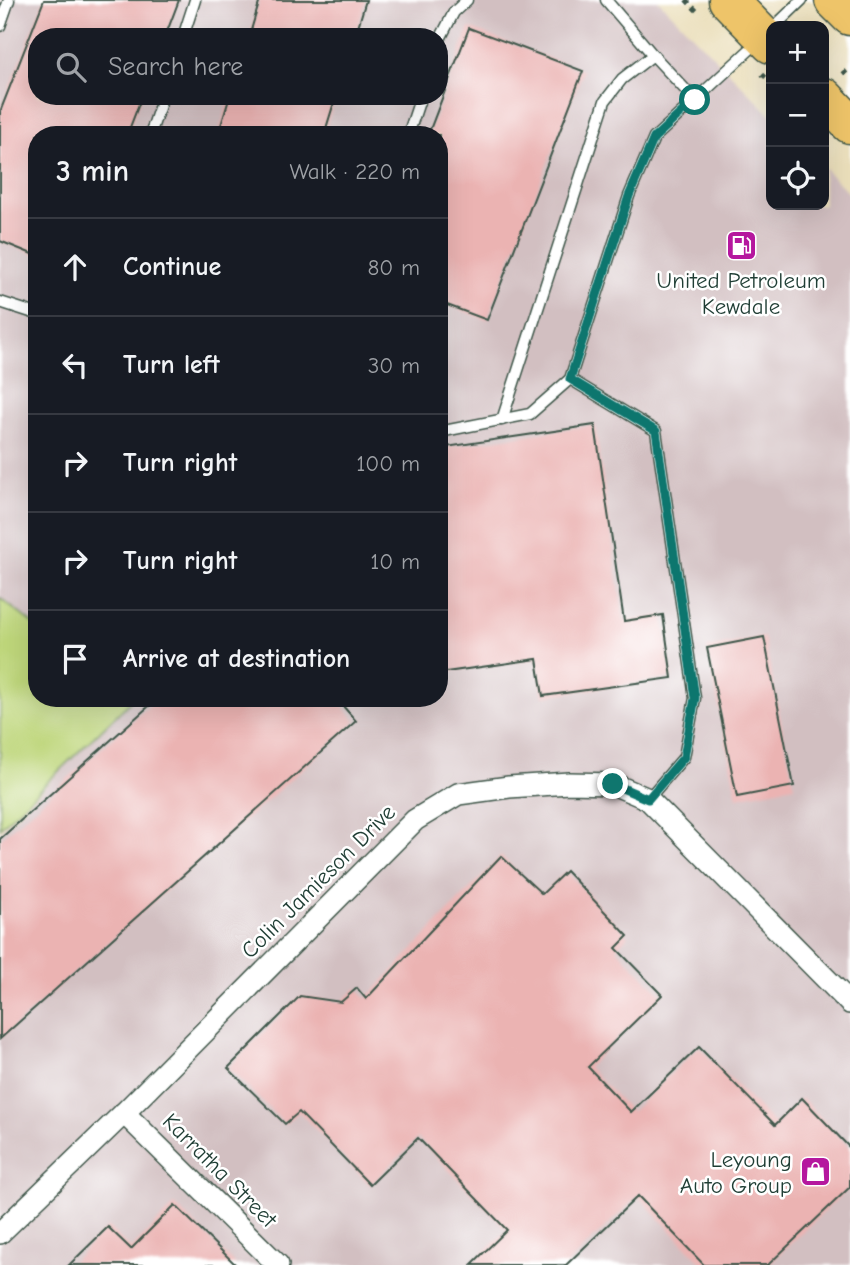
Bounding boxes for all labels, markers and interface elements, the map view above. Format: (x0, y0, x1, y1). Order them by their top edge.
map controls (766, 21, 829, 210)
button: + (766, 21, 829, 84)
search box (28, 28, 448, 105)
icon: search (52, 48, 90, 86)
text: Search here (108, 52, 243, 82)
route start (679, 84, 710, 115)
button: − (766, 84, 829, 147)
button: locate (766, 147, 829, 210)
text: 3 min (56, 154, 129, 189)
text: Walk · 220 m (289, 158, 420, 185)
fuel station icon: United Petroleum Kewdale (724, 229, 758, 263)
icon: ahead (56, 248, 94, 286)
text: Continue (123, 252, 221, 282)
text: 80 m (367, 254, 420, 281)
place label: United Petroleum Kewdale (656, 267, 826, 320)
icon: left (56, 346, 94, 384)
text: Turn left (123, 350, 220, 380)
text: 30 m (368, 352, 420, 379)
icon: right (56, 444, 94, 482)
text: Turn right (123, 448, 237, 478)
text: 100 m (356, 450, 420, 477)
icon: right (56, 542, 94, 580)
text: Turn right (123, 546, 237, 576)
text: 10 m (370, 548, 420, 575)
icon: arrive (56, 640, 94, 678)
text: Arrive at destination (123, 644, 350, 674)
route end (597, 768, 628, 799)
street label: Colin Jamieson Drive (236, 799, 401, 964)
street label: Karratha Street (157, 1108, 283, 1234)
place label: Leyoung Auto Group (680, 1146, 792, 1199)
shop icon: Leyoung Auto Group (798, 1155, 832, 1189)

